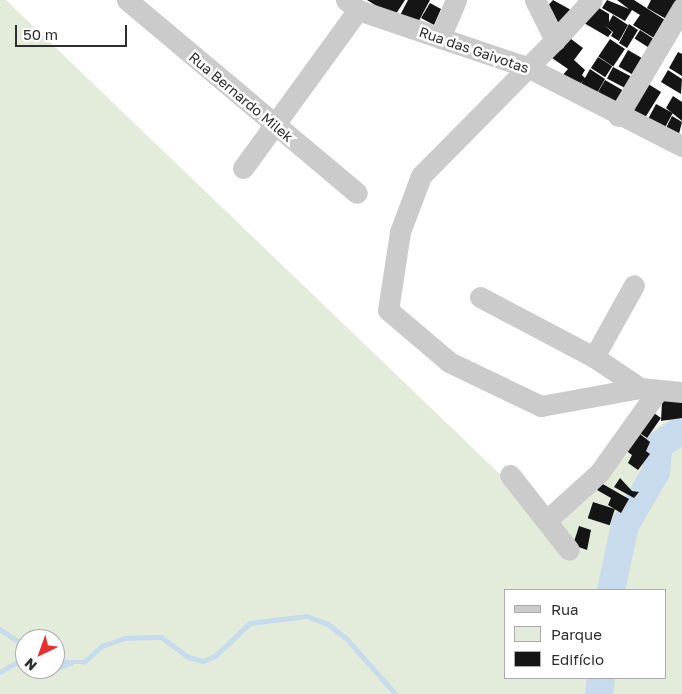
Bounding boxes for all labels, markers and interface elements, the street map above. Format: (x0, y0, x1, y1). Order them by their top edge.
scale bar (18, 15, 130, 47)
street label: Rua das Gaivotas (417, 23, 531, 77)
text: 50 m (23, 25, 58, 43)
street label: Rua Bernardo Milek (186, 49, 296, 145)
legend (504, 589, 667, 679)
text: Rua (551, 600, 578, 618)
text: Parque (551, 625, 602, 643)
north arrow (15, 629, 65, 679)
text: Edifício (551, 650, 604, 668)
text: N (21, 655, 40, 675)

